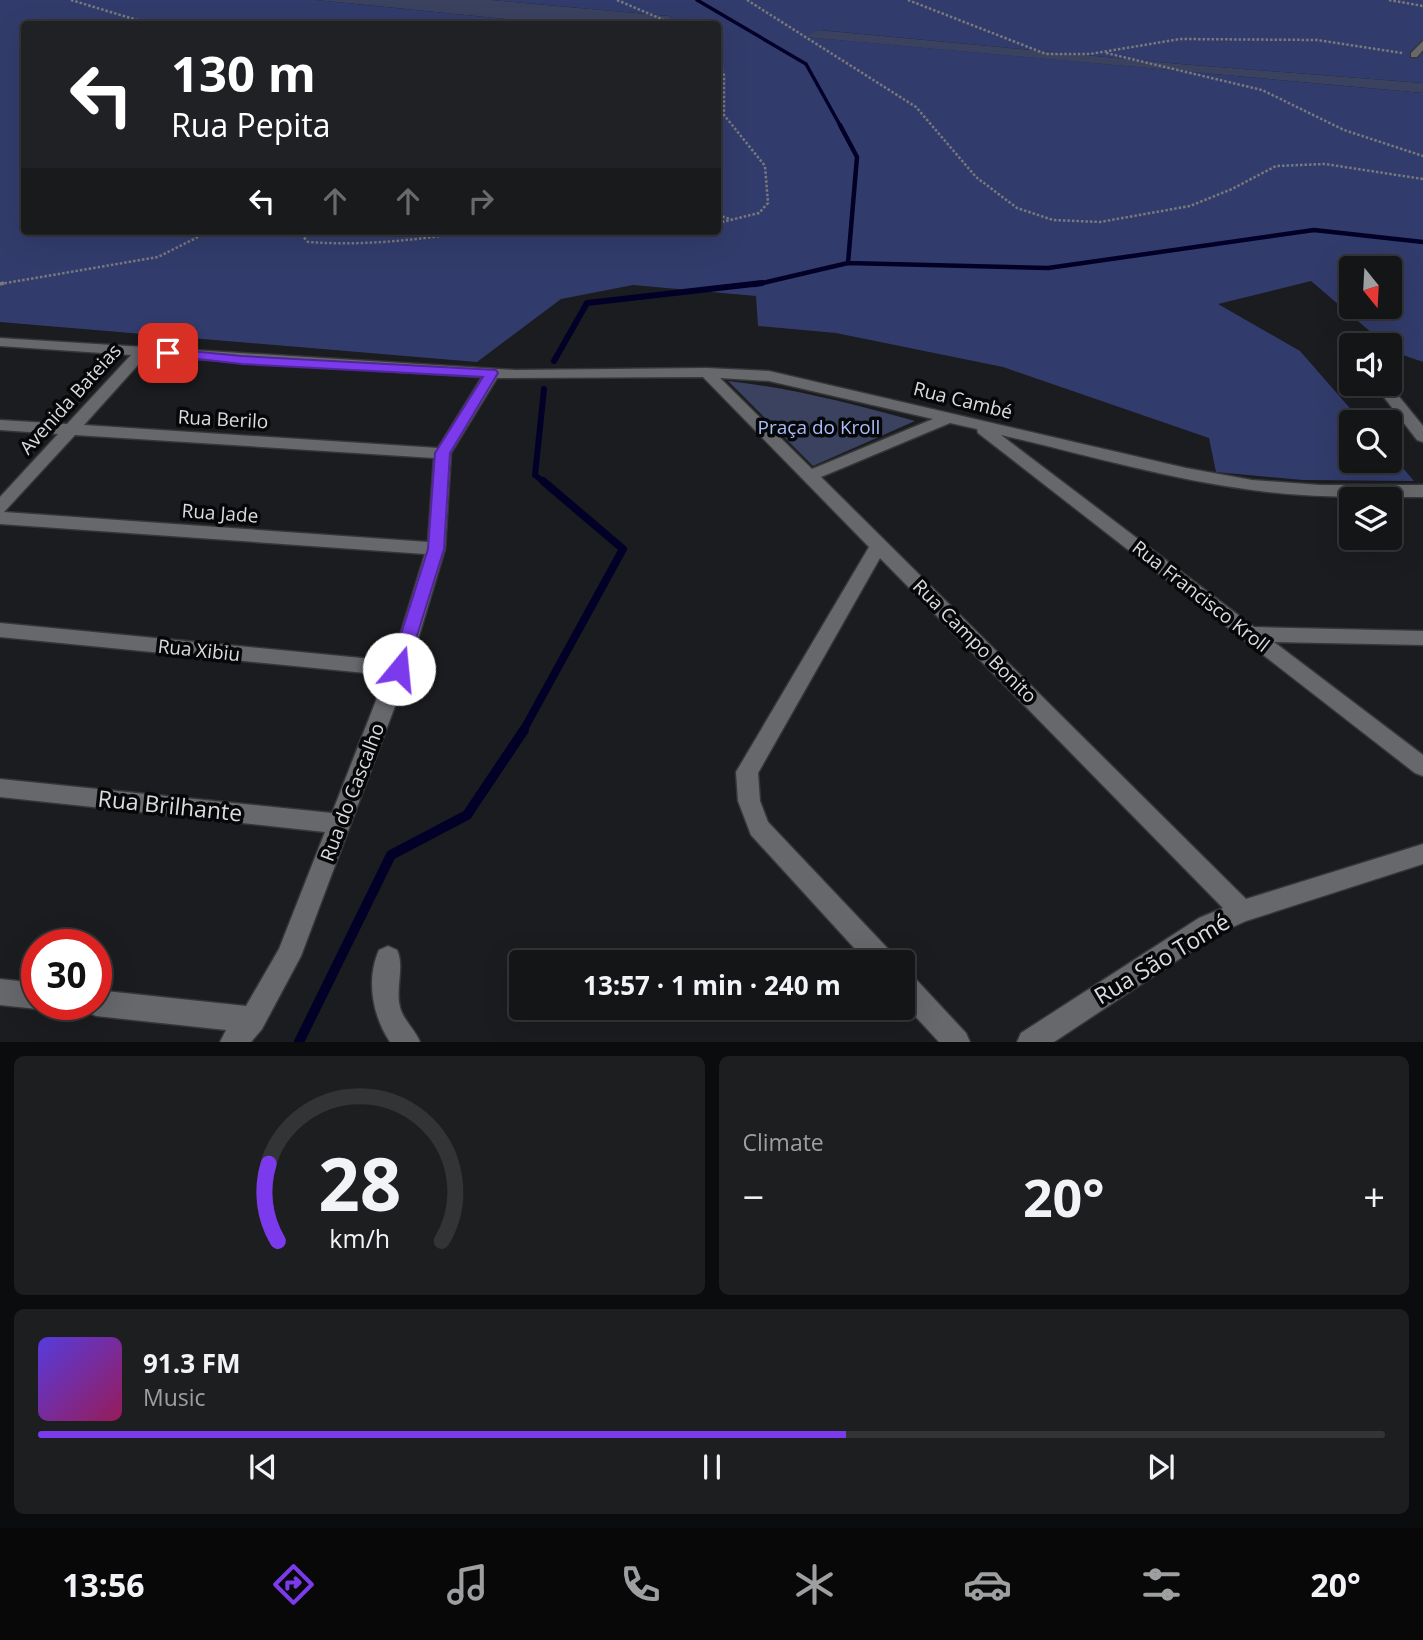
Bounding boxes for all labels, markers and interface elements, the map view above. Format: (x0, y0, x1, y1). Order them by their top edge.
text: 130 m (171, 40, 316, 106)
icon: left (56, 49, 147, 140)
text: Rua Pepita (171, 103, 331, 146)
icon: left (243, 182, 281, 220)
icon: ahead (316, 182, 354, 220)
icon: ahead (389, 182, 427, 220)
icon: right (462, 182, 500, 220)
north arrow (1339, 256, 1402, 318)
map controls (1339, 256, 1402, 550)
pin (138, 323, 198, 383)
button: sound (1339, 333, 1402, 396)
icon: arrive (149, 334, 187, 372)
street label: Avenida Bateias (13, 338, 127, 460)
street label: Rua Cambé (911, 375, 1015, 425)
street label: Rua Berilo (177, 404, 269, 434)
button: search (1339, 410, 1402, 473)
park label: Praça do Kroll (758, 414, 880, 440)
button: layers (1339, 487, 1402, 550)
street label: Rua Jade (181, 497, 259, 529)
street label: Rua Francisco Kroll (1127, 534, 1275, 658)
street label: Rua Campo Bonito (907, 573, 1043, 709)
position arrow (362, 632, 436, 706)
street label: Rua Xibiu (157, 633, 241, 667)
street label: Rua do Cascalho (314, 719, 390, 865)
street label: Rua Brilhante (96, 782, 244, 828)
street label: Rua São Tomé (1088, 905, 1235, 1011)
speed limit sign: 30 (21, 929, 112, 1020)
text: 13:57 · 1 min · 240 m (583, 967, 841, 1003)
text: Climate (743, 1126, 824, 1158)
text: 28 (318, 1134, 401, 1233)
text: 20° (1023, 1161, 1105, 1232)
text: − (743, 1170, 764, 1222)
text: + (1363, 1170, 1385, 1222)
text: km/h (329, 1221, 390, 1255)
text: 91.3 FM (143, 1345, 241, 1381)
text: Music (143, 1381, 206, 1413)
icon: previous (244, 1448, 282, 1486)
icon: pause (693, 1448, 731, 1486)
icon: next (1142, 1448, 1180, 1486)
icon: directions (269, 1560, 318, 1609)
icon: music (443, 1560, 492, 1609)
icon: phone (616, 1560, 665, 1609)
icon: climate (790, 1560, 839, 1609)
icon: car (963, 1560, 1012, 1609)
icon: filters (1137, 1560, 1186, 1609)
text: 13:56 (62, 1563, 145, 1606)
text: 20° (1310, 1563, 1361, 1606)

